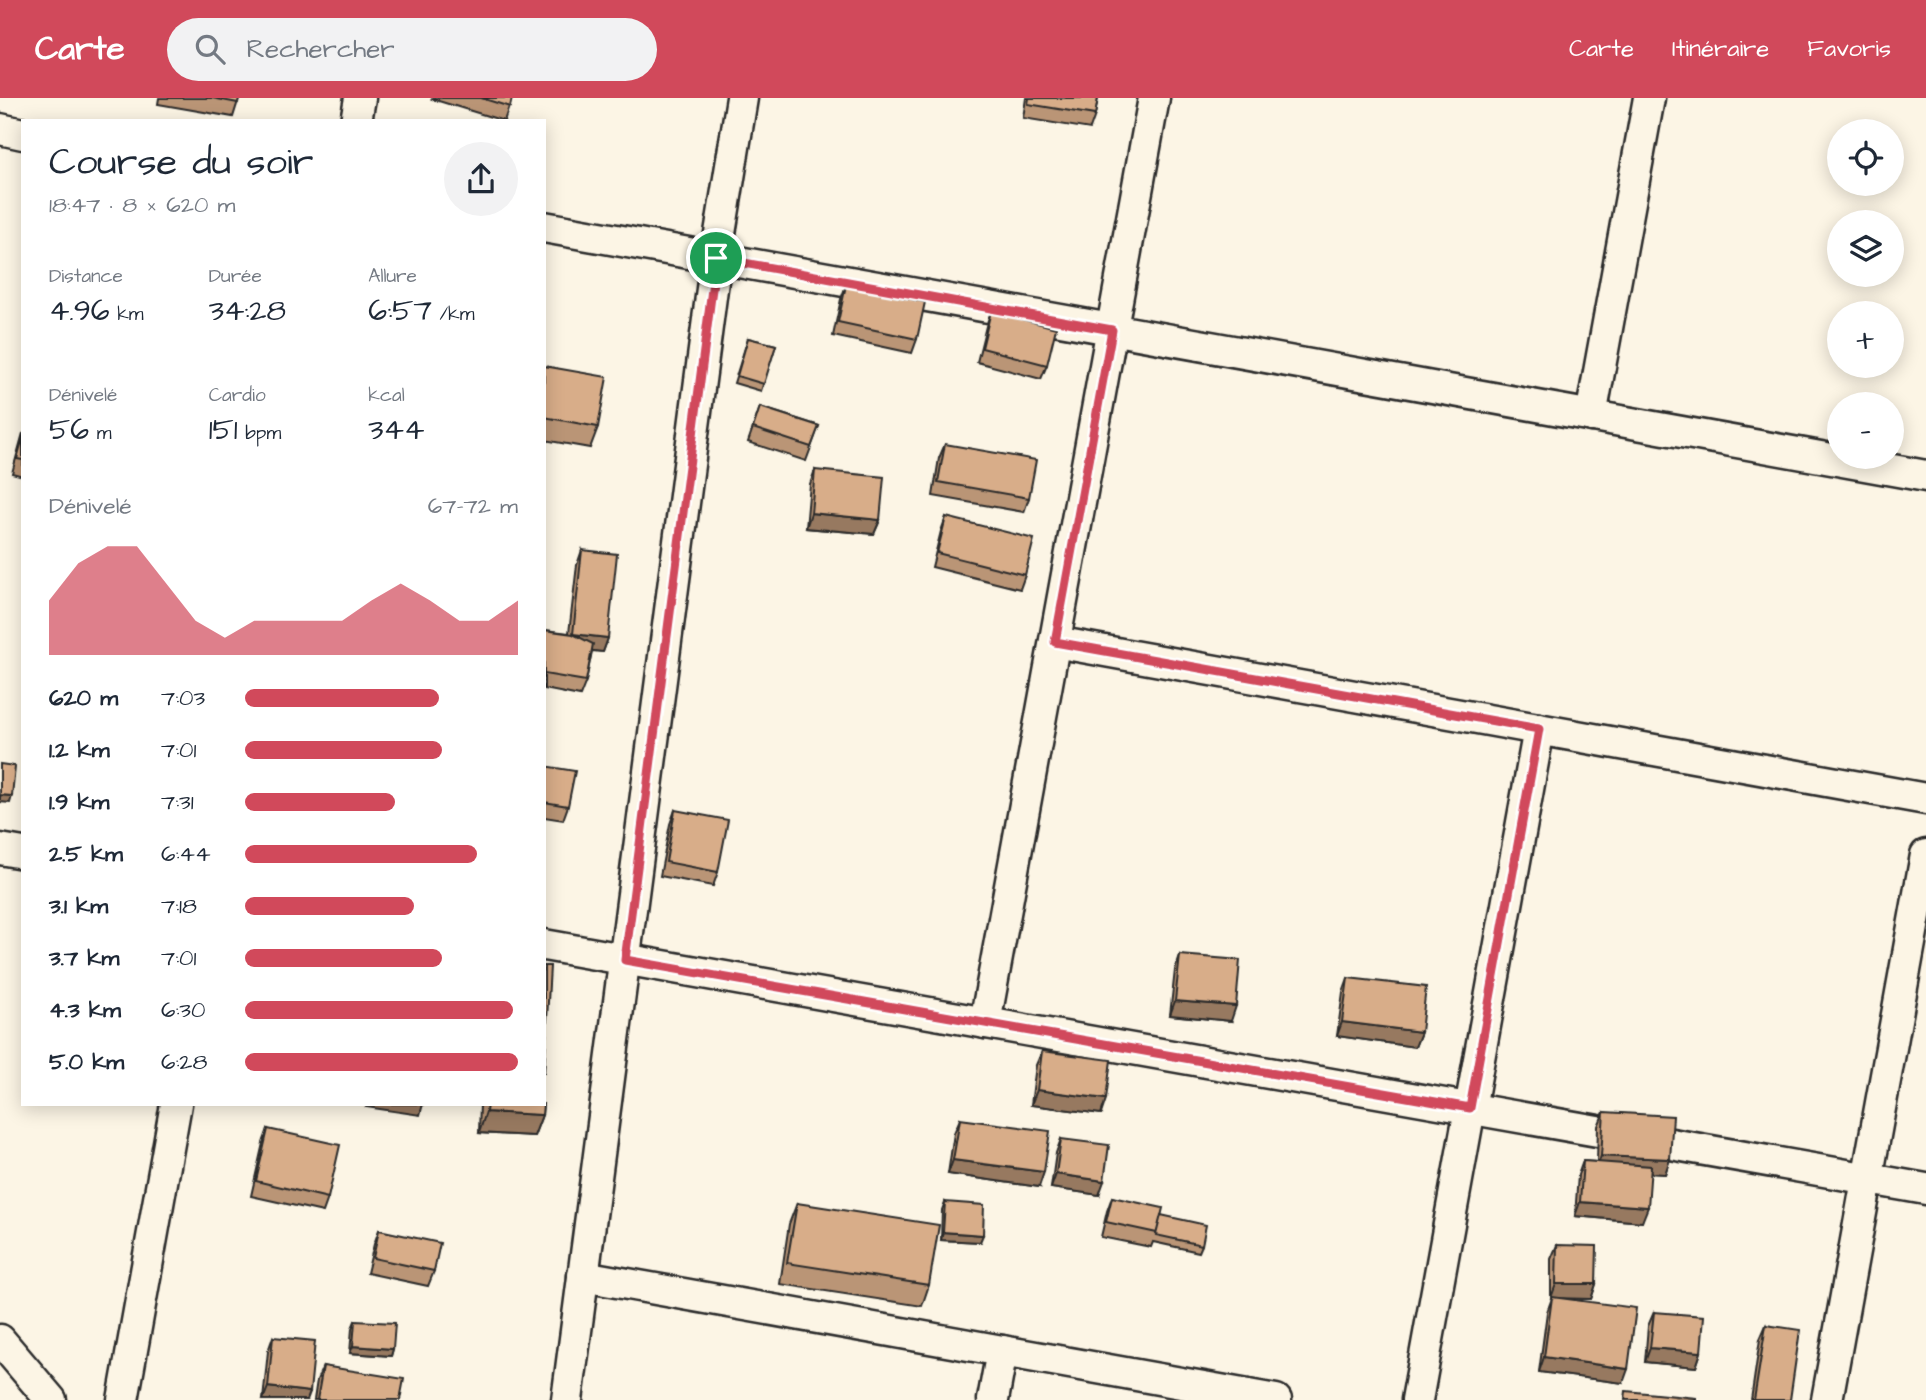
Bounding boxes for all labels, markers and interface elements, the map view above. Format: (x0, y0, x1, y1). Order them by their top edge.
search box (167, 18, 657, 81)
text: Carte (35, 26, 125, 72)
icon: search (191, 30, 229, 68)
text: Rechercher (247, 31, 395, 67)
text: Carte (1569, 32, 1634, 66)
text: Itinéraire (1672, 32, 1769, 66)
text: Favoris (1807, 32, 1891, 66)
map controls (1827, 119, 1904, 469)
button: locate (1827, 119, 1904, 196)
text: Course du soir (49, 137, 314, 189)
button: share (444, 142, 518, 216)
text: 18:47 · 8 × 620 m (49, 189, 236, 221)
button: layers (1827, 210, 1904, 287)
pin (686, 228, 746, 288)
icon: arrive (697, 239, 735, 277)
text: Distance (49, 263, 123, 290)
text: Durée (209, 263, 262, 290)
text: Allure (368, 263, 417, 290)
text: 4.96 (49, 290, 110, 332)
text: 34:28 (209, 290, 286, 332)
text: 6:57 (368, 290, 432, 332)
text: km (110, 301, 144, 328)
text: /km (432, 301, 475, 328)
button: + (1827, 301, 1904, 378)
text: Dénivelé (49, 382, 117, 409)
text: Cardio (209, 382, 266, 409)
text: kcal (368, 382, 405, 409)
button: − (1827, 392, 1904, 469)
text: 56 (49, 409, 89, 451)
text: 151 (209, 409, 238, 451)
text: 344 (368, 409, 424, 451)
text: m (89, 420, 111, 447)
text: bpm (238, 420, 281, 447)
text: Dénivelé (49, 490, 132, 522)
text: 67–72 m (428, 490, 518, 522)
text: 620 m (49, 682, 118, 714)
text: 7:03 (161, 682, 205, 714)
text: 1.2 km (49, 734, 110, 766)
text: 7:01 (161, 734, 196, 766)
text: 1.9 km (49, 786, 110, 818)
text: 7:31 (161, 786, 194, 818)
text: 2.5 km (49, 838, 123, 870)
text: 6:44 (161, 838, 211, 870)
text: 3.1 km (49, 890, 108, 922)
text: 7:18 (161, 890, 197, 922)
text: 3.7 km (49, 942, 119, 974)
text: 7:01 (161, 942, 196, 974)
text: 4.3 km (49, 994, 121, 1026)
text: 6:30 (161, 994, 205, 1026)
text: 5.0 km (49, 1046, 124, 1078)
text: 6:28 (161, 1046, 207, 1078)

